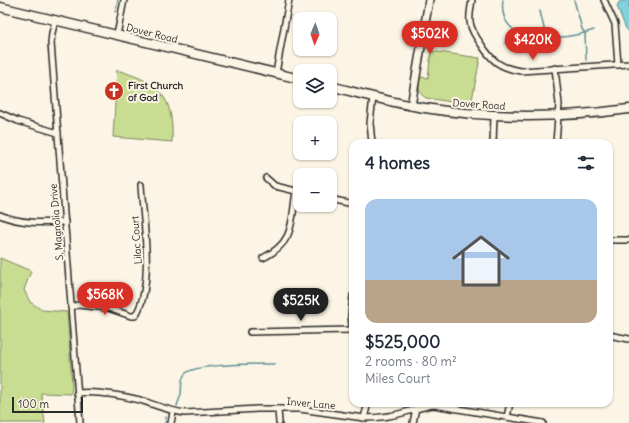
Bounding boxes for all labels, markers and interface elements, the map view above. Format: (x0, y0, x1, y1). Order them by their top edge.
north arrow (293, 12, 337, 56)
map controls (293, 12, 337, 212)
street label: Dover Road (125, 21, 179, 46)
pin: $502K (402, 21, 458, 55)
text: $502K (411, 25, 449, 42)
pin: $420K (505, 27, 561, 61)
text: $420K (514, 31, 552, 48)
button: layers (293, 64, 337, 108)
place label: First Church of God (128, 79, 183, 104)
church icon: First Church of God (103, 80, 125, 102)
street label: Dover Road (452, 96, 506, 113)
button: + (293, 116, 337, 160)
text: 4 homes (365, 152, 430, 174)
icon: filters (575, 152, 597, 174)
button: − (293, 168, 337, 212)
street label: S. Magnolia Drive (47, 183, 66, 261)
street label: Lilac Court (128, 215, 145, 265)
icon: home (445, 225, 517, 297)
pin: $568K (77, 282, 133, 316)
text: $568K (86, 286, 124, 303)
pin: $525K (273, 288, 329, 322)
text: $525K (282, 292, 320, 309)
text: $525,000 (365, 331, 440, 353)
text: 2 rooms · 80 m² (365, 353, 457, 370)
text: Miles Court (365, 370, 430, 387)
scale bar (12, 395, 83, 414)
street label: Inver Lane (286, 395, 336, 412)
text: 100 m (18, 397, 49, 411)

